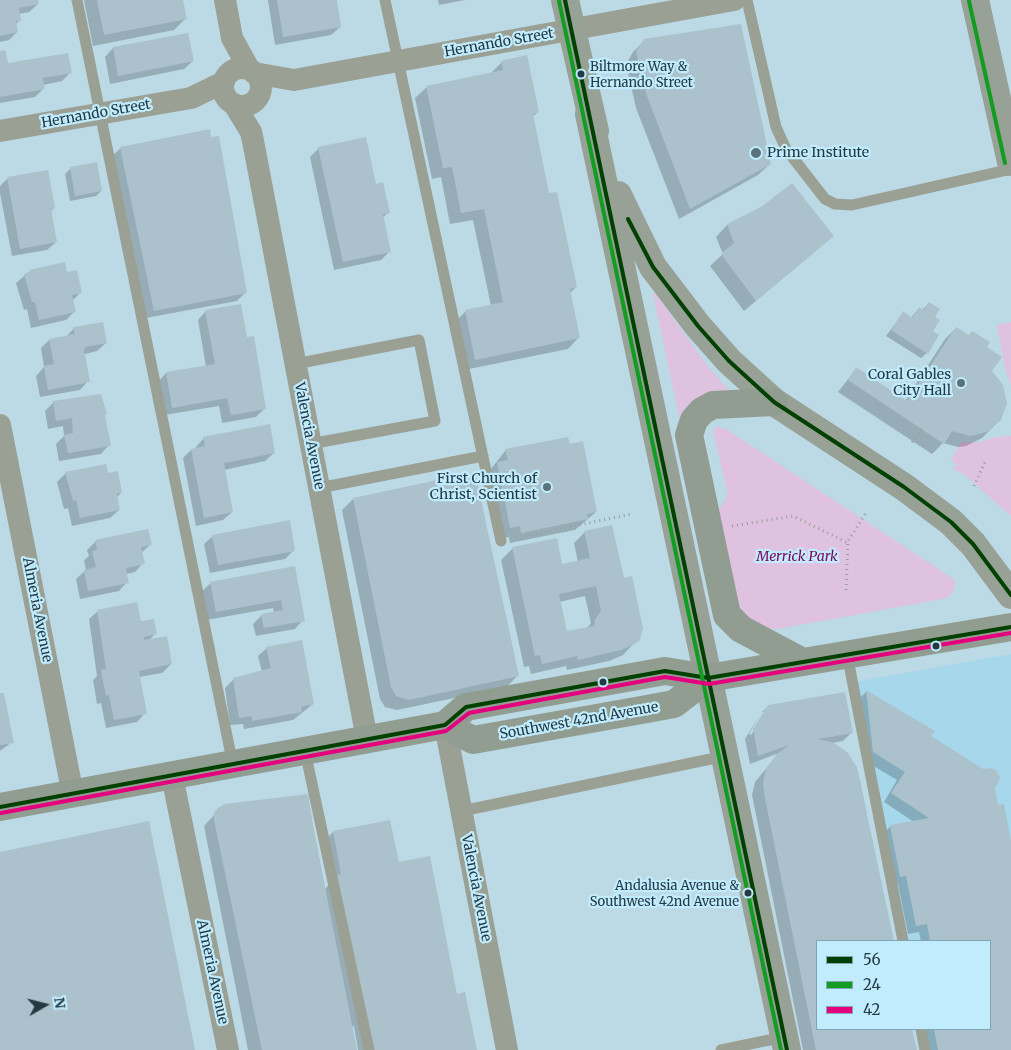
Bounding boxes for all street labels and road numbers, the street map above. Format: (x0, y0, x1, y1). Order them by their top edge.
street label: Hernando Street (443, 25, 555, 61)
street label: Hernando Street (40, 96, 152, 132)
street label: Valencia Avenue (290, 381, 328, 491)
street label: Almeria Avenue (19, 556, 55, 664)
street label: Southwest 42nd Avenue (498, 699, 660, 743)
street label: Valencia Avenue (457, 833, 495, 943)
street label: Almeria Avenue (193, 918, 231, 1026)

